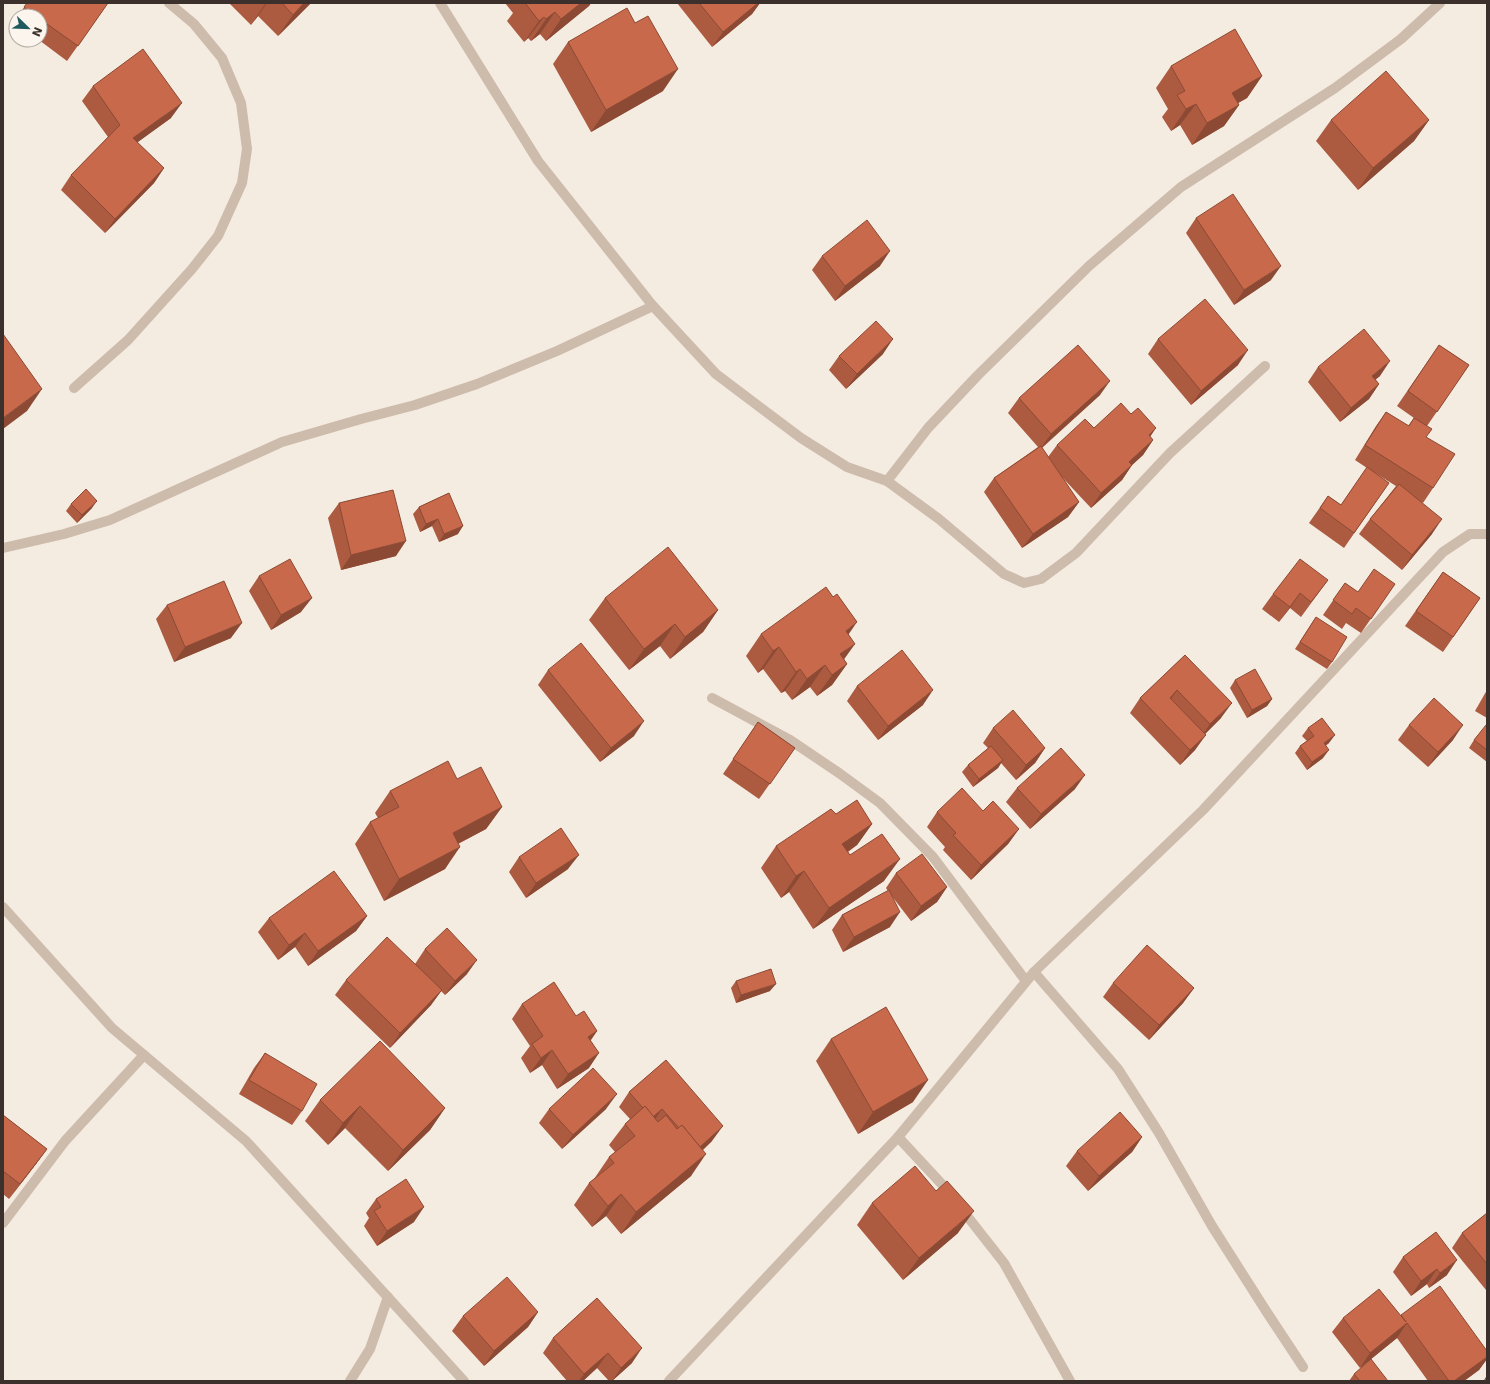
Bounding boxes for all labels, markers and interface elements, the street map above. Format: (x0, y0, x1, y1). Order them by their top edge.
north arrow (8, 8, 48, 48)
text: N (29, 25, 45, 38)

